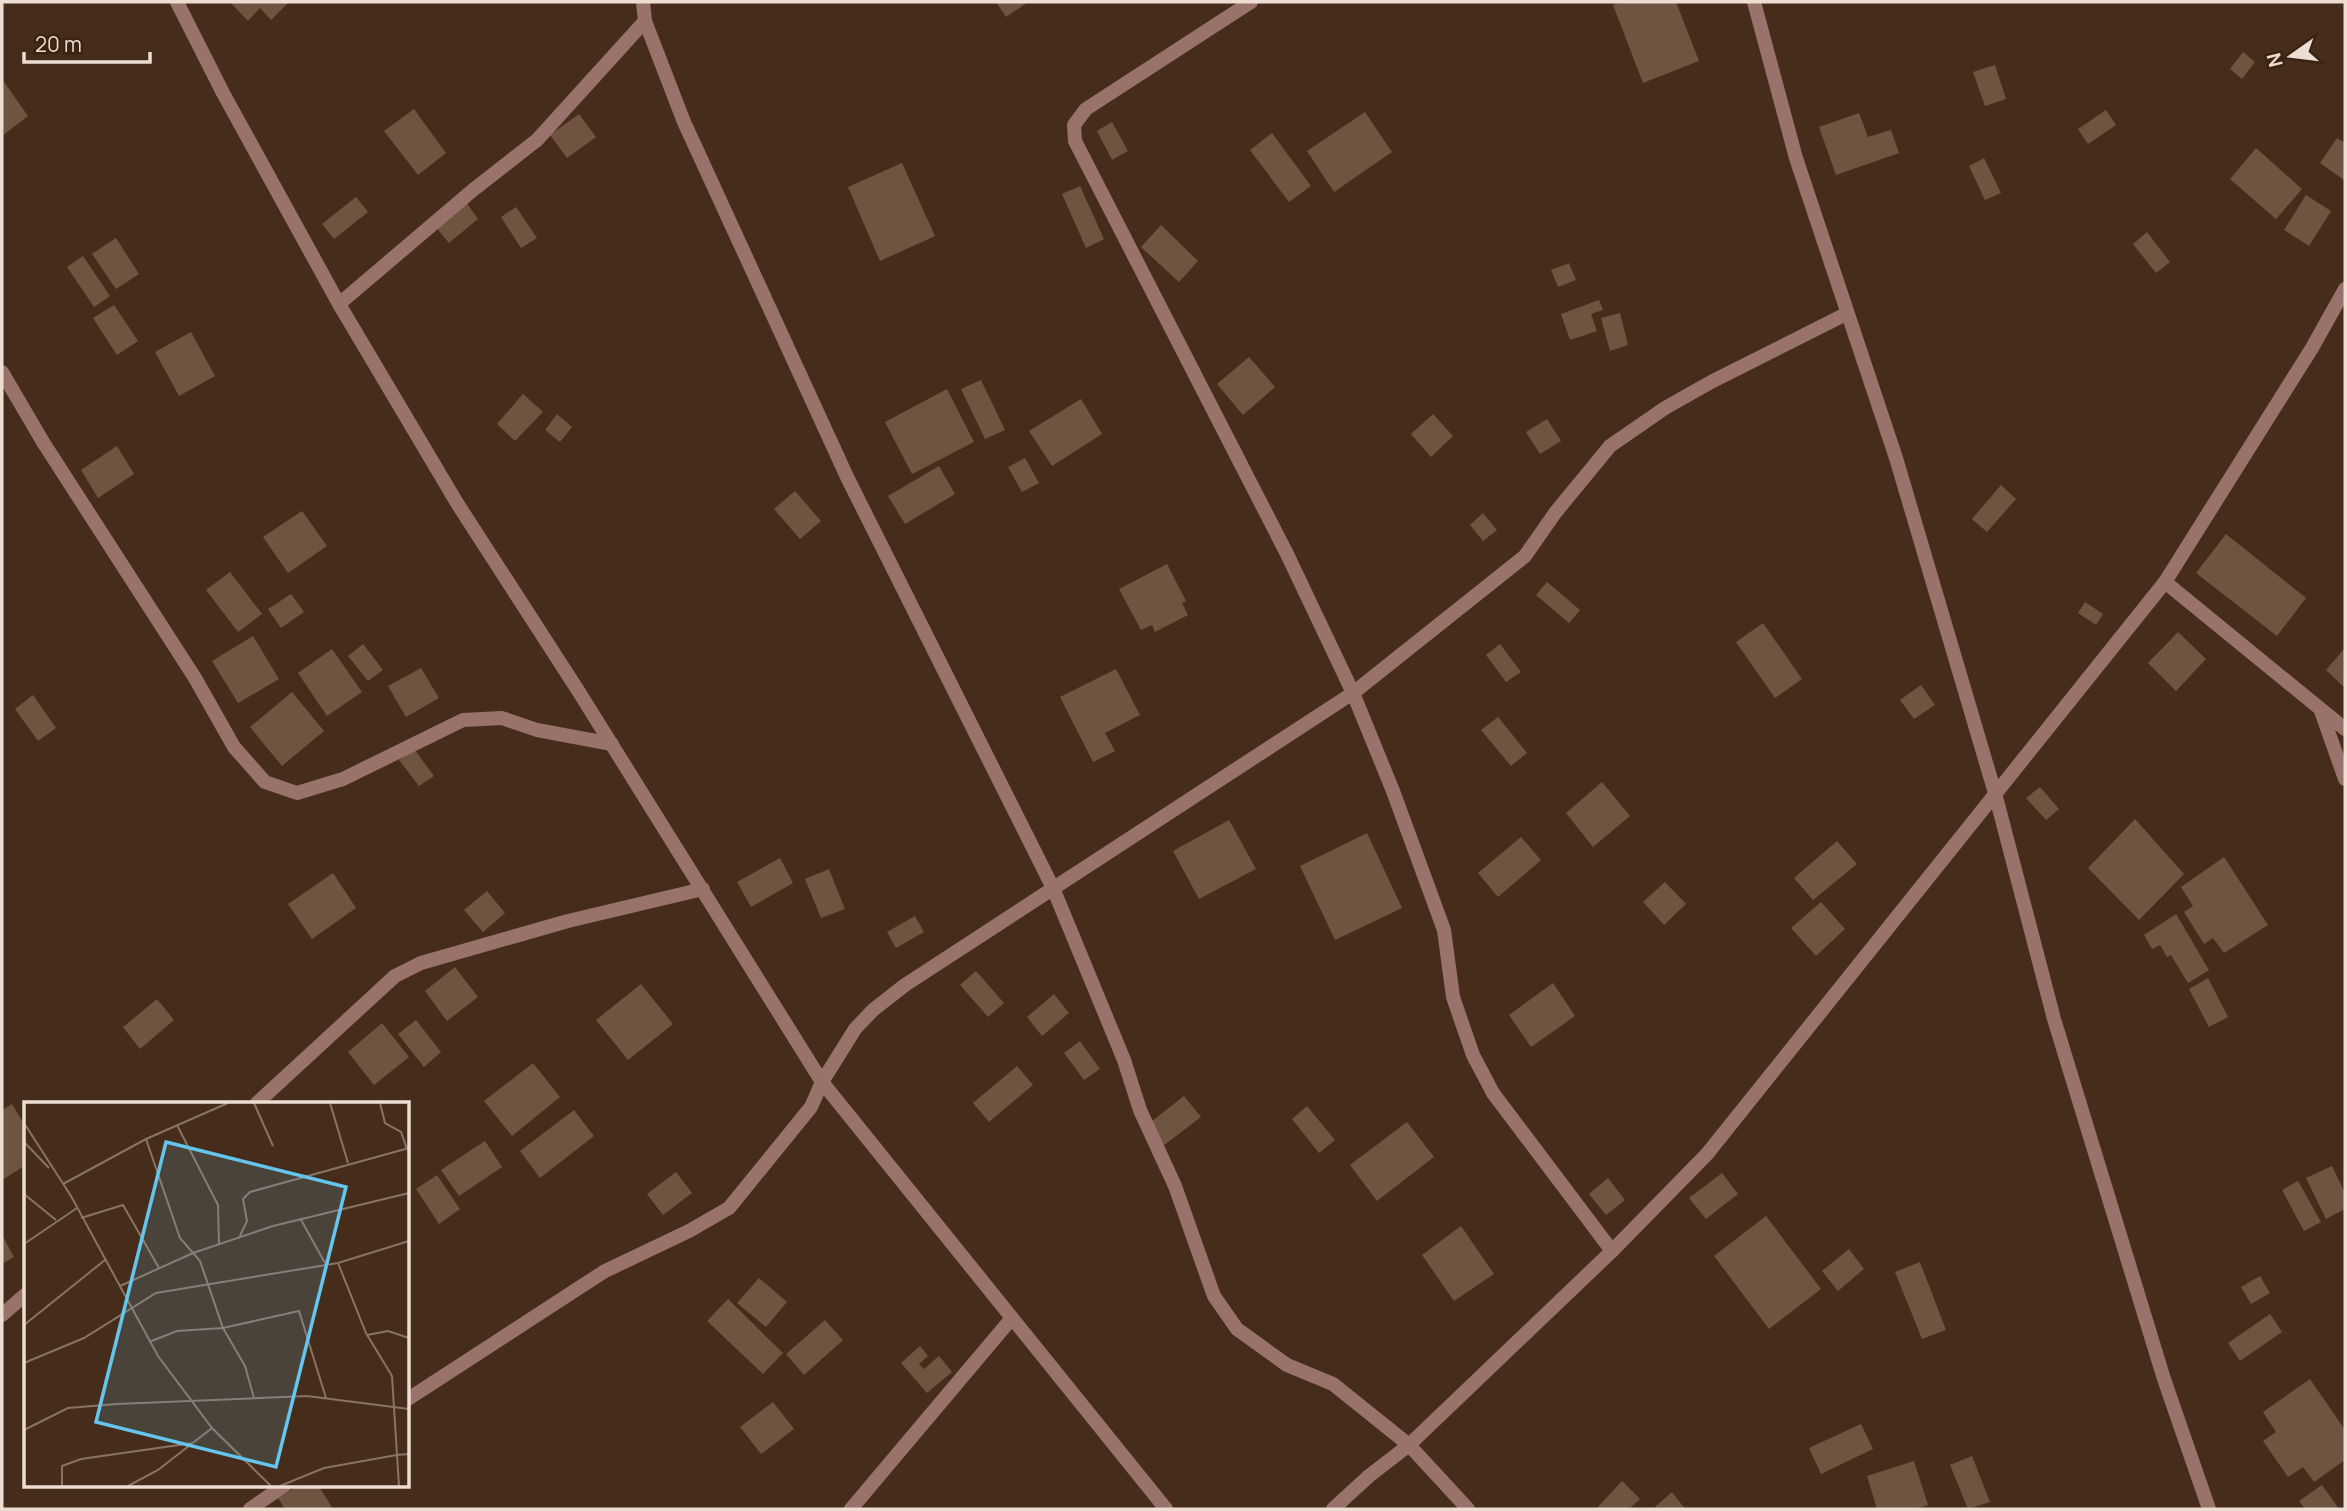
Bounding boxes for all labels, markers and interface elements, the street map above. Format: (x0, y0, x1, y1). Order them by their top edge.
scale bar (24, 21, 150, 65)
north arrow (2256, 21, 2326, 91)
text: 20 m (35, 30, 82, 58)
text: N (2260, 50, 2289, 70)
inset map (24, 1102, 410, 1486)

